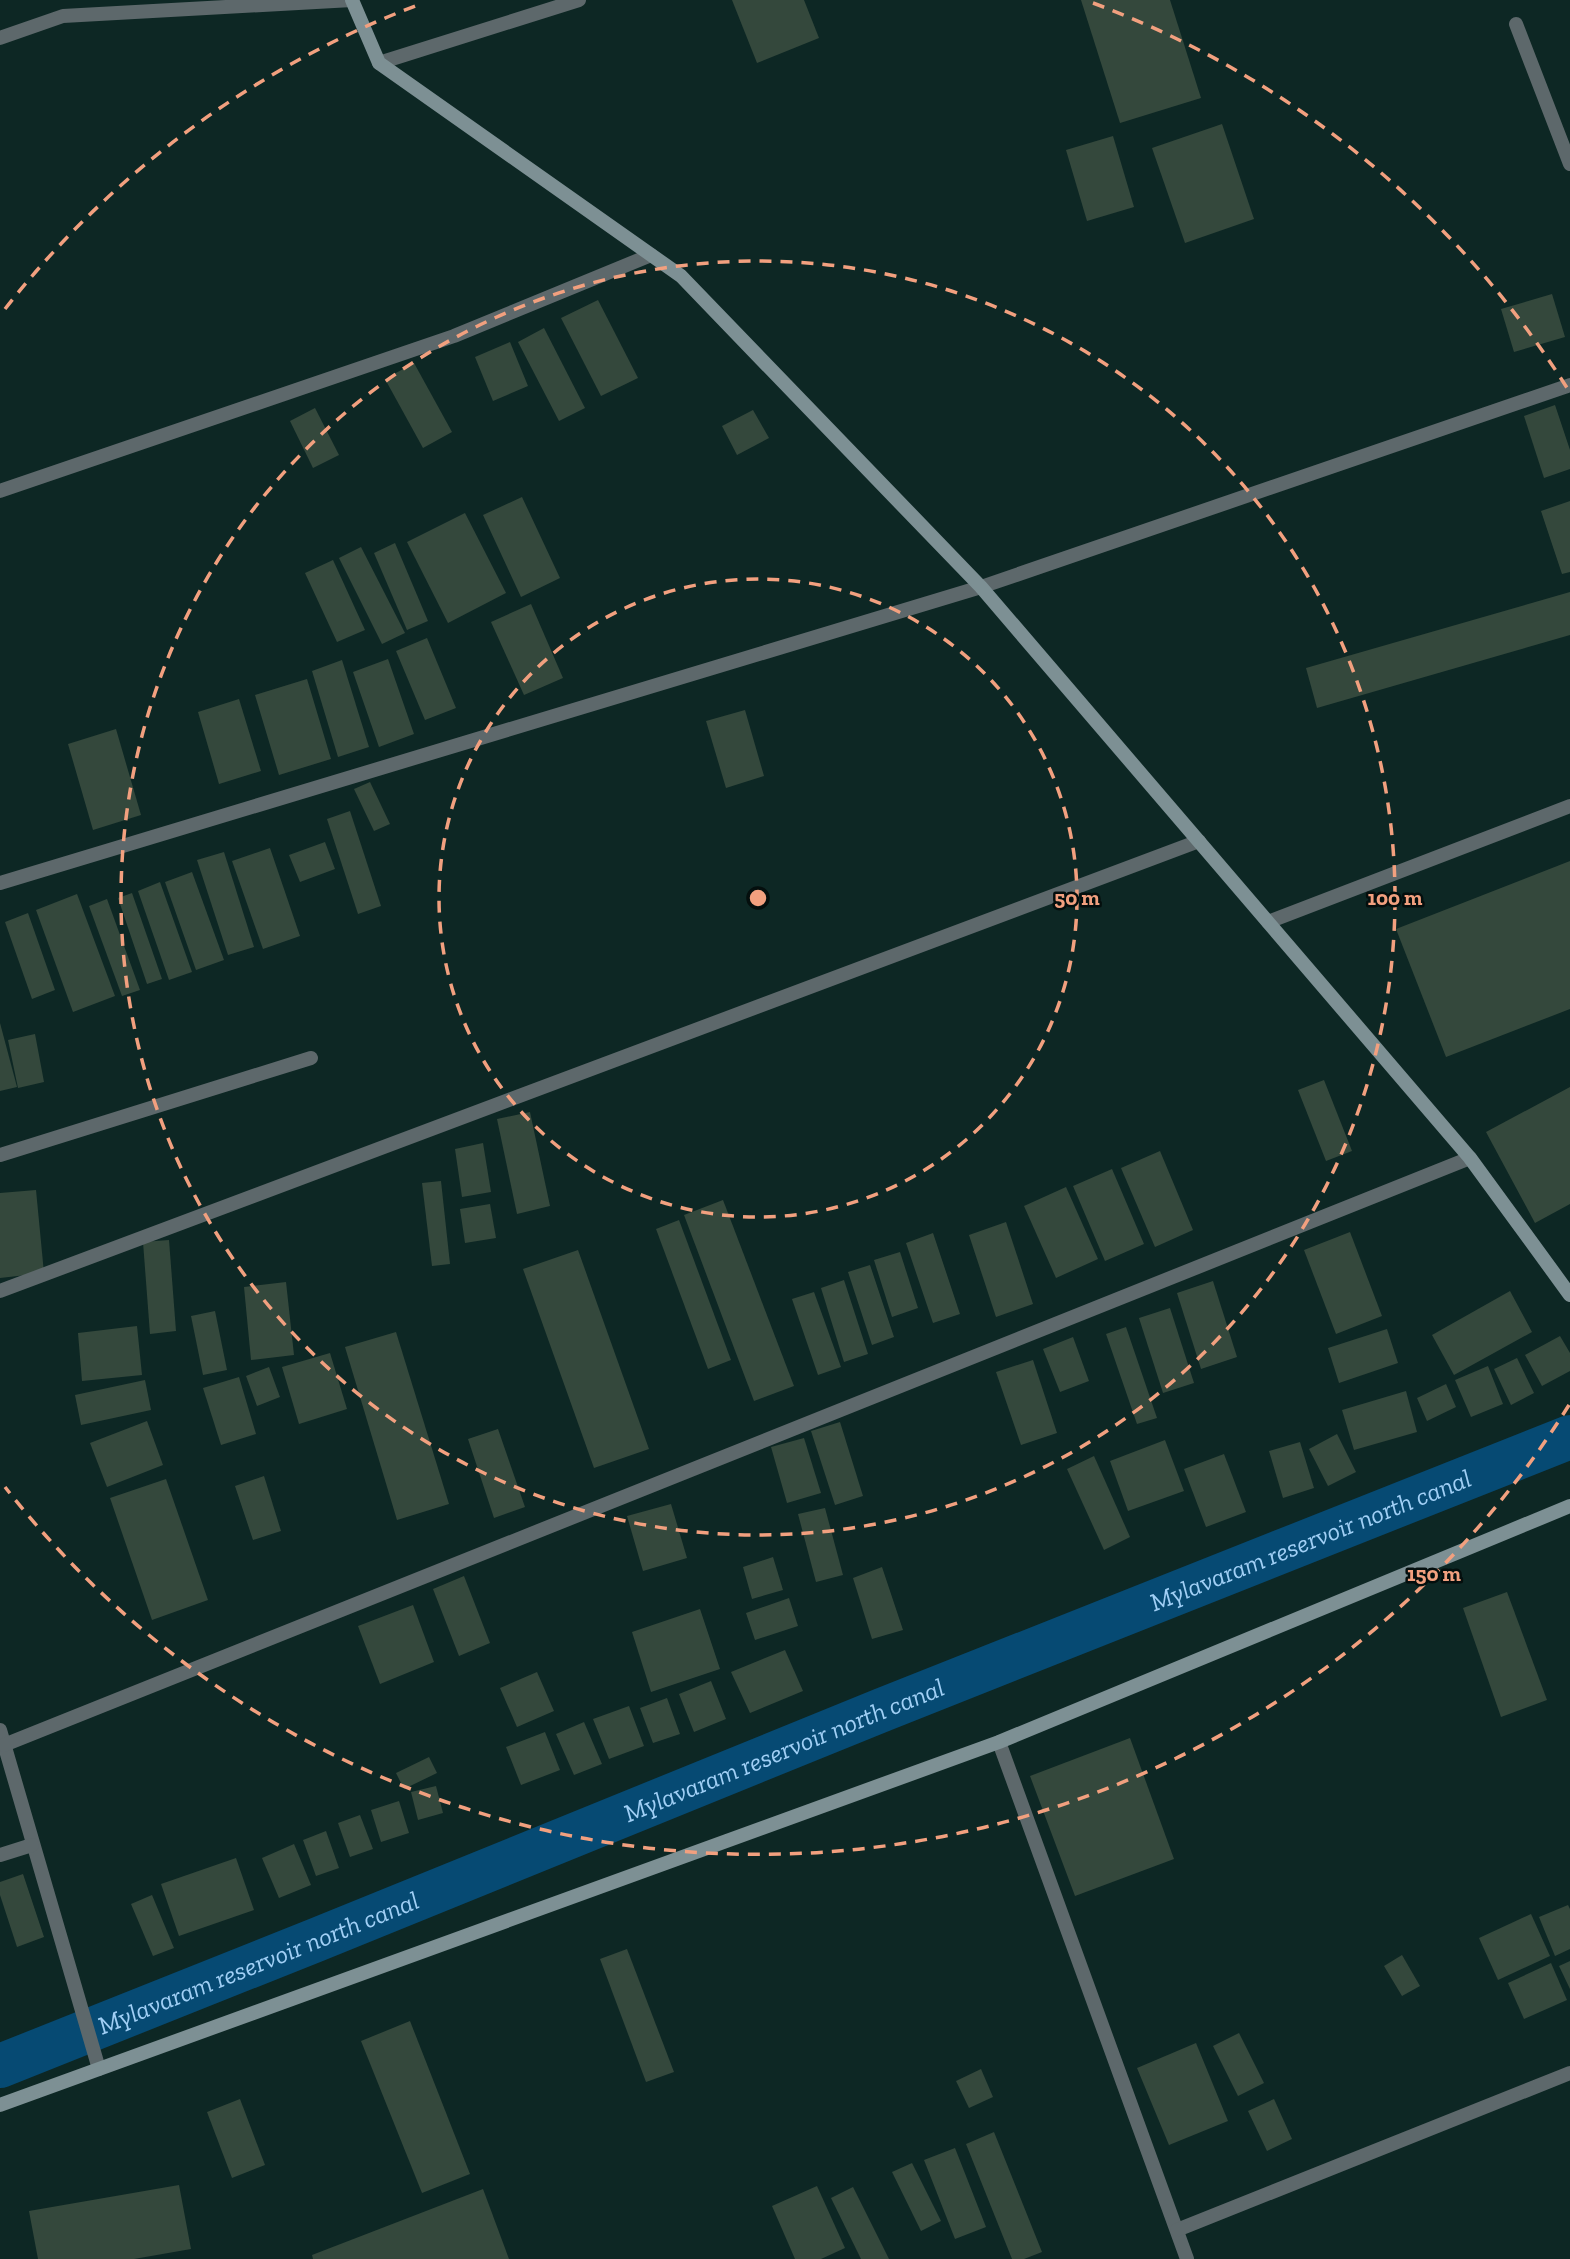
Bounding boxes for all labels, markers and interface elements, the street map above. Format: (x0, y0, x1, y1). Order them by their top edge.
text: 50 m (1054, 885, 1100, 910)
text: 100 m (1368, 885, 1423, 910)
centre of rings (746, 886, 770, 910)
water label: Mylavaram reservoir north canal (1145, 1462, 1476, 1618)
text: 150 m (1407, 1561, 1462, 1586)
water label: Mylavaram reservoir north canal (619, 1671, 949, 1829)
water label: Mylavaram reservoir north canal (93, 1884, 423, 2041)

